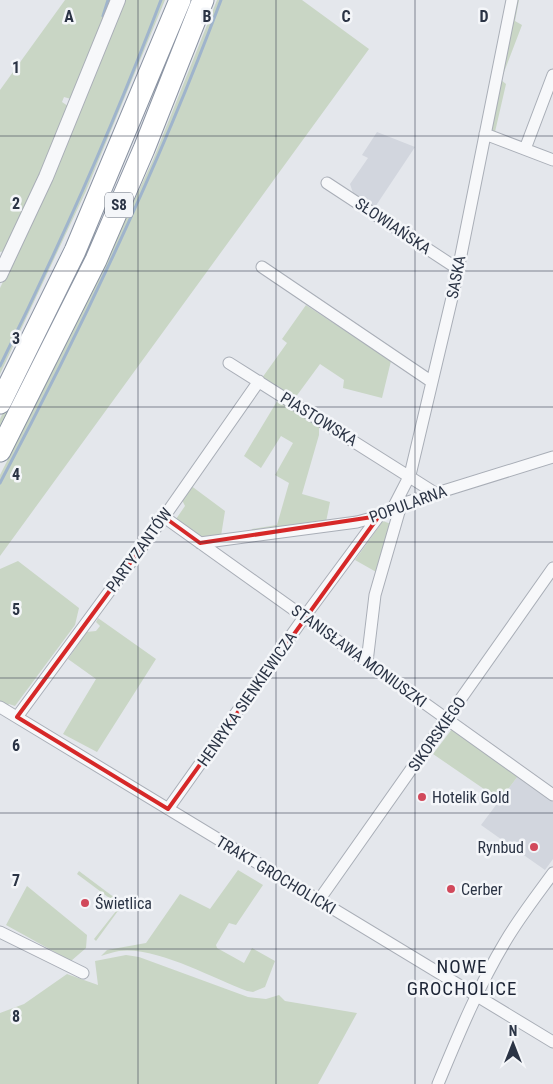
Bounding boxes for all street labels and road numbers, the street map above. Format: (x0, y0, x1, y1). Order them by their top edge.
road number: S8 (105, 192, 133, 218)
street label: SŁOWIAŃSKA (352, 194, 434, 258)
street label: SASKA (442, 254, 470, 300)
street label: PIASTOWSKA (277, 388, 361, 450)
street label: POPULARNA (367, 481, 449, 527)
street label: PARTYZANTÓW (101, 504, 176, 596)
street label: STANISŁAWA MONIUSZKI (288, 601, 430, 711)
street label: HENRYKA SIENKIEWICZA (193, 628, 301, 770)
street label: SIKORSKIEGO (404, 693, 470, 775)
street label: TRAKT GROCHOLICKI (213, 832, 339, 918)

